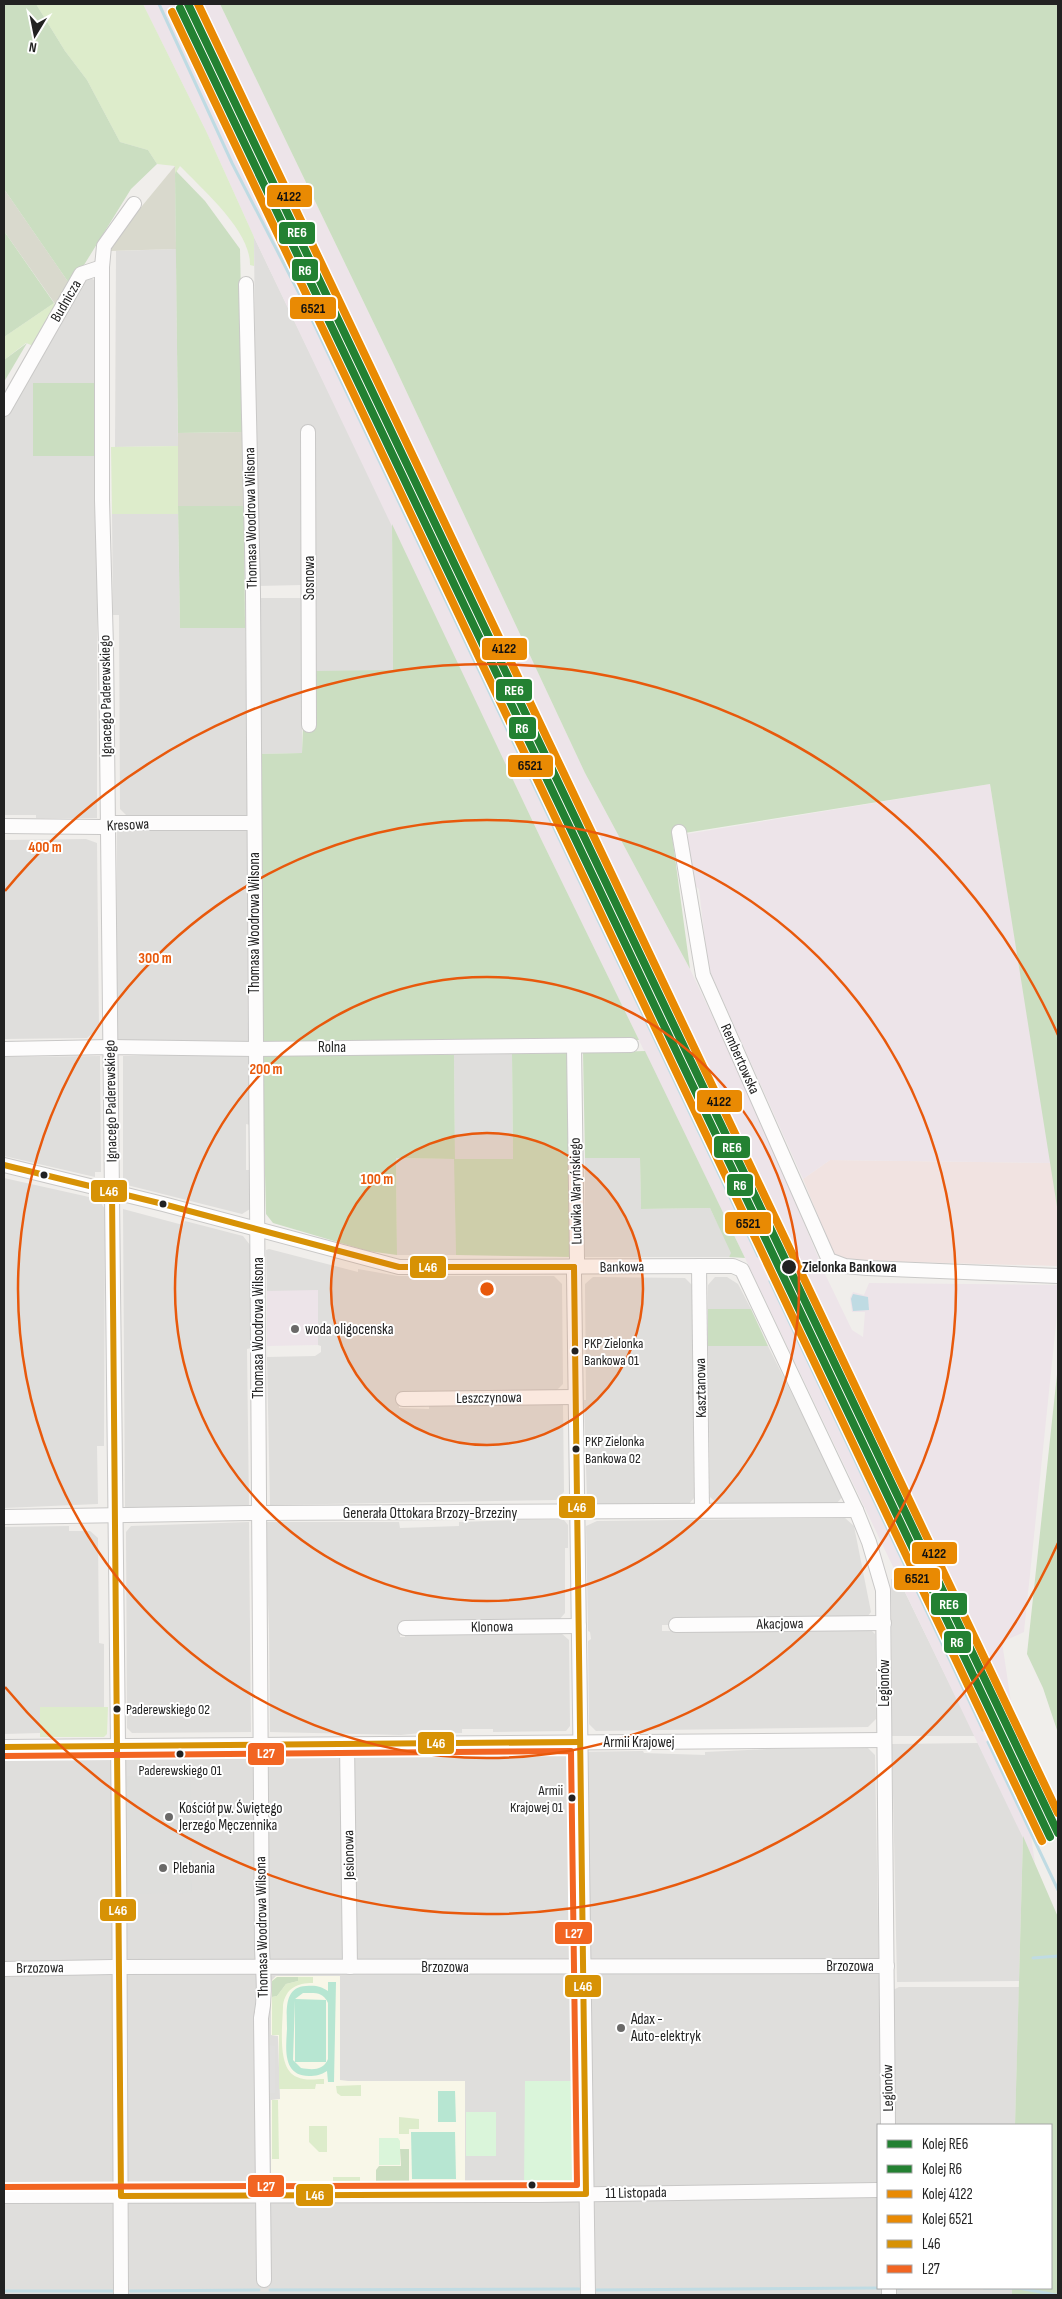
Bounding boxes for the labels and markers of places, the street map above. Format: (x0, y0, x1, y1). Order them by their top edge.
unlabelled marker (39, 1170, 49, 1180)
unlabelled marker (158, 1199, 168, 1209)
marker: Zielonka Bankowa (780, 1258, 798, 1276)
place label: Zielonka Bankowa (802, 1258, 897, 1277)
centre of rings (478, 1280, 496, 1298)
place label: woda oligocenska (305, 1320, 394, 1339)
marker: woda oligocenska (289, 1323, 301, 1335)
place label: PKP Zielonka Bankowa 01 (584, 1335, 644, 1369)
marker: PKP Zielonka Bankowa 01 (570, 1346, 580, 1356)
place label: PKP Zielonka Bankowa 02 (585, 1433, 645, 1467)
marker: PKP Zielonka Bankowa 02 (571, 1444, 581, 1454)
place label: Paderewskiego 02 (126, 1701, 210, 1718)
marker: Paderewskiego 02 (112, 1704, 122, 1714)
marker: Paderewskiego 01 (175, 1749, 185, 1759)
place label: Paderewskiego 01 (138, 1762, 222, 1779)
place label: Armii Krajowej 01 (510, 1782, 563, 1816)
marker: Armii Krajowej 01 (567, 1793, 577, 1803)
place label: Kościół pw. Świętego Jerzego Męczennika (178, 1799, 283, 1835)
marker: Kościół pw. Świętego Jerzego Męczennika (163, 1811, 175, 1823)
place label: Plebania (173, 1859, 215, 1878)
marker: Plebania (157, 1862, 169, 1874)
place label: Adax - Auto-elektryk (630, 2010, 701, 2046)
marker: Adax - Auto-elektryk (615, 2022, 627, 2034)
unlabelled marker (527, 2180, 537, 2190)

